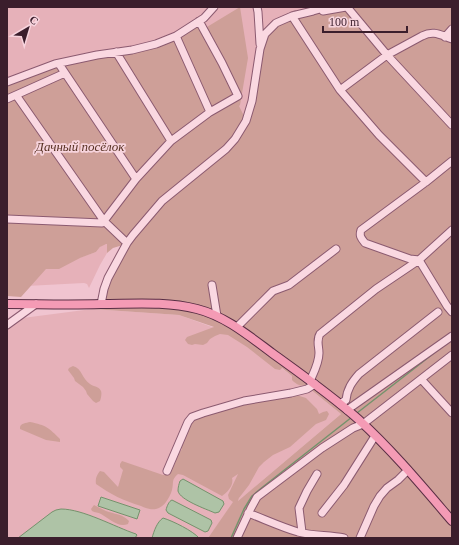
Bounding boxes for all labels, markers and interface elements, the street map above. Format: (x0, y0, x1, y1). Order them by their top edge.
north arrow (8, 8, 48, 48)
scale bar (323, 8, 407, 34)
text: С (27, 13, 41, 27)
text: 100 m (329, 15, 360, 29)
park label: Дачный посёлок (34, 139, 125, 154)

